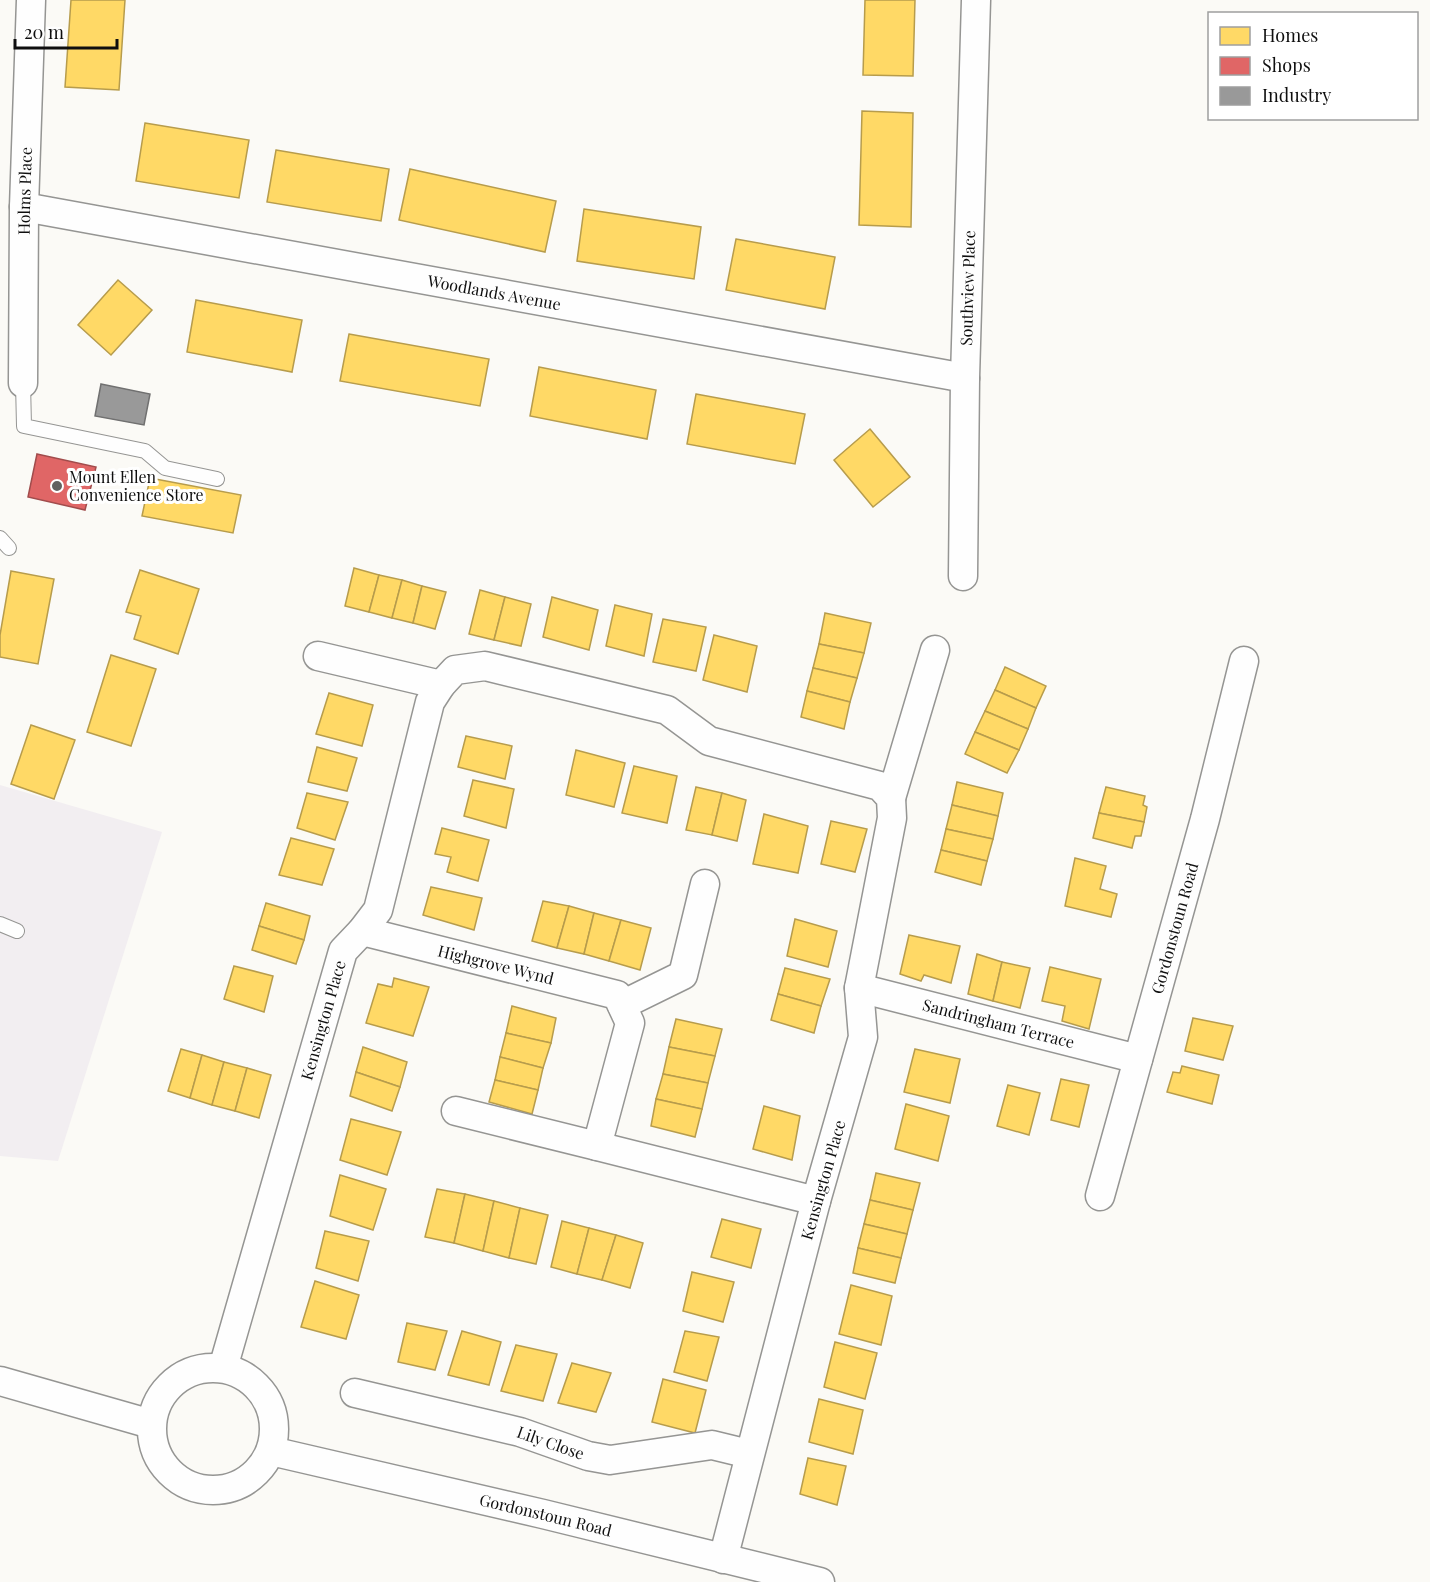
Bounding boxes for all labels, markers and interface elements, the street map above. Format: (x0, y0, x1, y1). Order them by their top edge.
scale bar (15, 12, 117, 50)
legend (1208, 12, 1418, 120)
text: 20 m (24, 20, 64, 44)
text: Homes (1262, 23, 1318, 47)
text: Shops (1262, 53, 1311, 77)
text: Industry (1262, 83, 1331, 107)
street label: Holms Place (13, 147, 36, 235)
street label: Southview Place (955, 230, 979, 346)
street label: Woodlands Avenue (425, 269, 563, 314)
place label: Mount Ellen Convenience Store (69, 466, 204, 505)
marker: Mount Ellen Convenience Store (50, 479, 64, 493)
street label: Gordonstoun Road (1146, 860, 1202, 996)
street label: Highgrove Wynd (436, 939, 556, 989)
street label: Kensington Place (295, 958, 350, 1082)
street label: Sandringham Terrace (921, 994, 1077, 1052)
street label: Kensington Place (795, 1118, 850, 1242)
street label: Lily Close (514, 1421, 587, 1464)
street label: Gordonstoun Road (478, 1489, 614, 1541)

